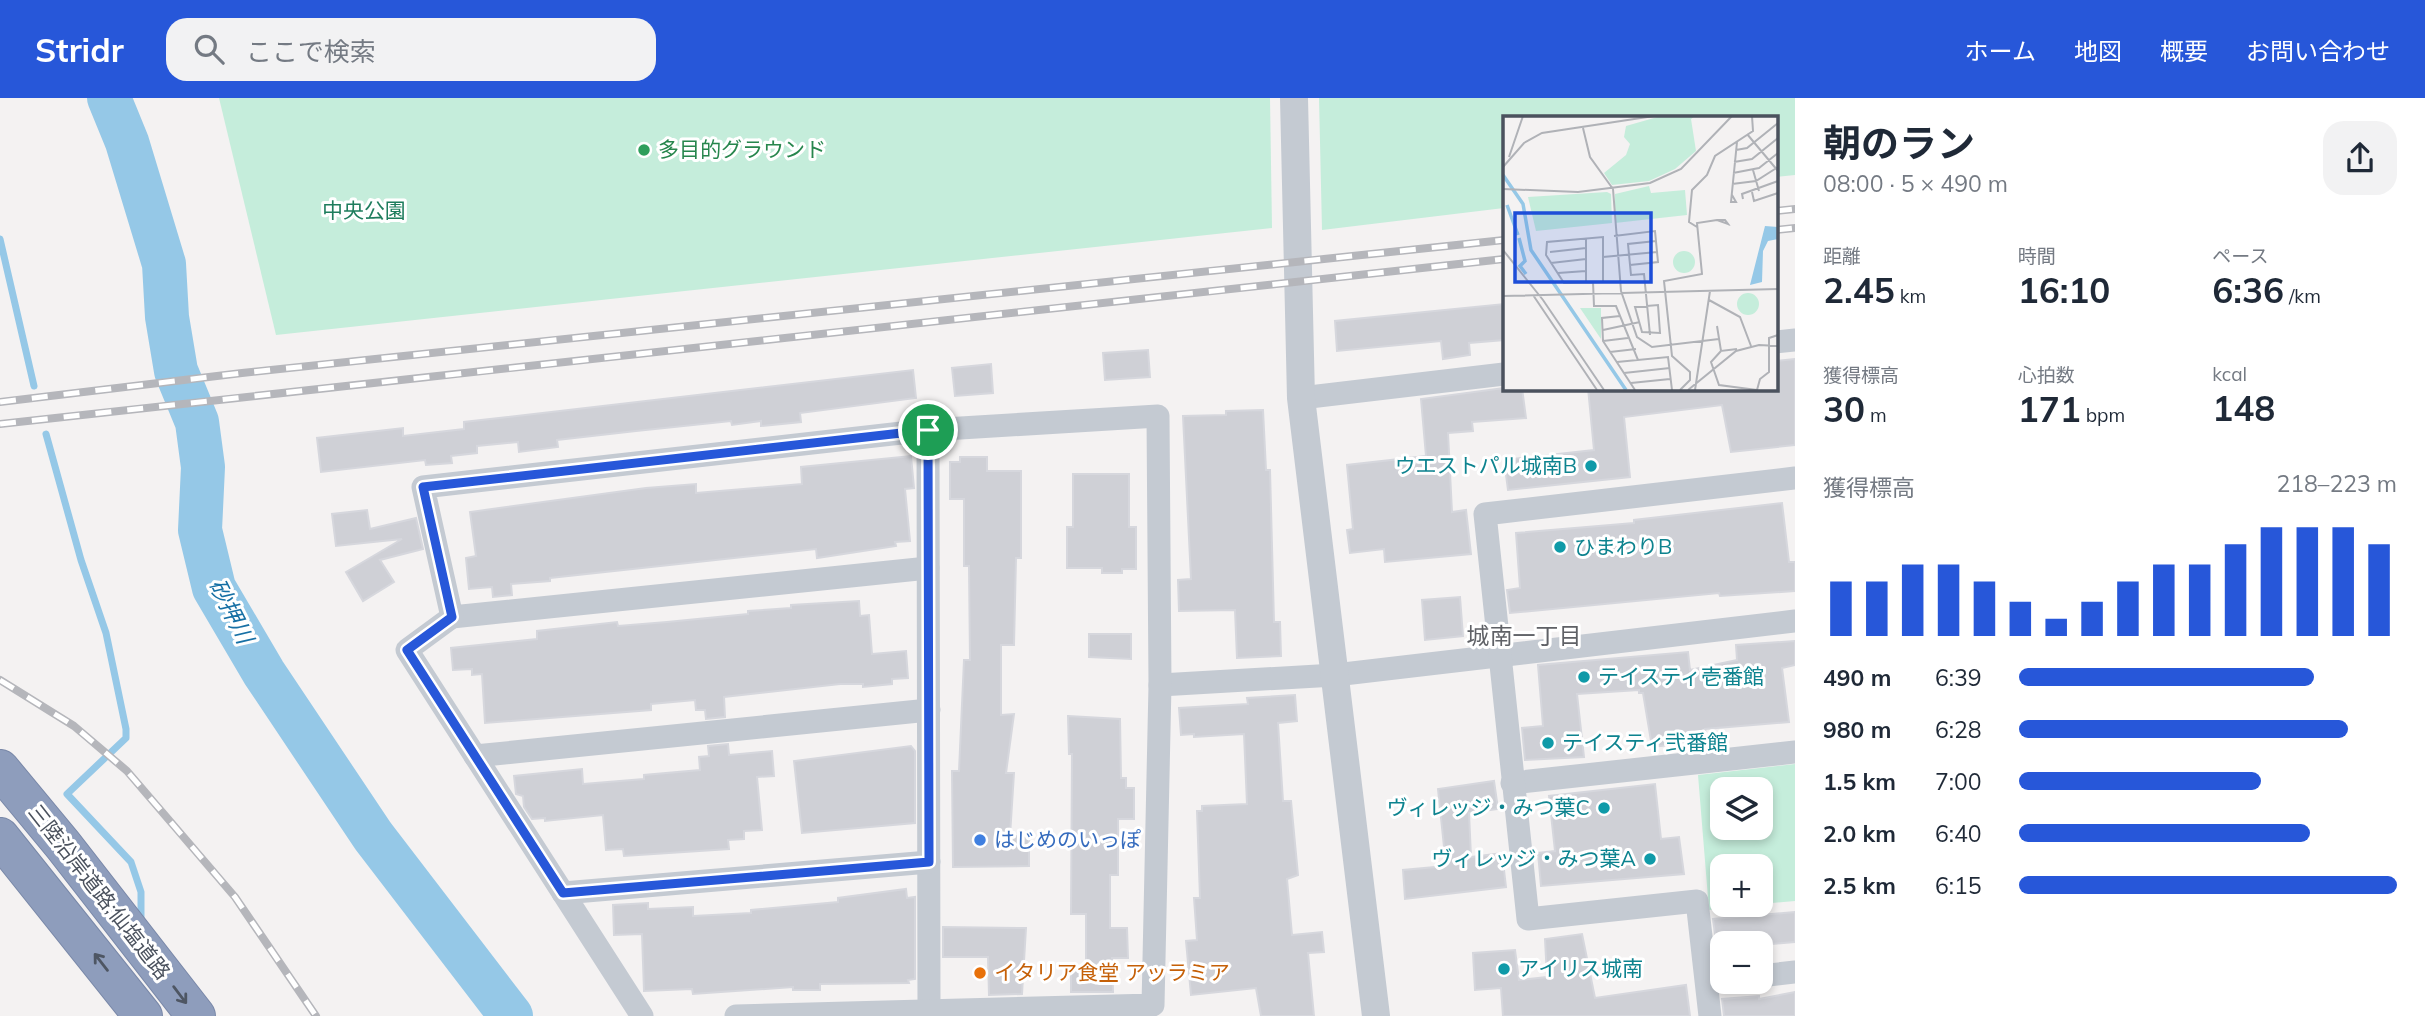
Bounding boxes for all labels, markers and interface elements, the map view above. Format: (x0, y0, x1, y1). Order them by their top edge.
search box (166, 18, 656, 81)
text: Stridr (35, 29, 124, 70)
icon: search (190, 30, 228, 68)
text: ここで検索 (246, 35, 376, 68)
text: ホーム (1965, 36, 2036, 66)
text: 地図 (2074, 36, 2122, 66)
text: 概要 (2160, 36, 2208, 66)
text: お問い合わせ (2246, 36, 2390, 66)
inset map (1503, 116, 1778, 390)
text: 朝のラン (1823, 119, 1975, 167)
button: share (2323, 121, 2397, 195)
place label: 多目的グラウンド (658, 136, 826, 162)
marker: 多目的グラウンド (636, 142, 652, 158)
text: 08:00 · 5 × 490 m (1823, 169, 2008, 198)
park label: 中央公園 (322, 197, 406, 223)
text: 距離 (1823, 244, 1861, 268)
text: 時間 (2018, 244, 2056, 268)
text: ペース (2212, 244, 2268, 268)
text: 2.45 (1823, 268, 1895, 312)
text: 16:10 (2018, 268, 2110, 312)
text: 6:36 (2212, 268, 2284, 312)
text: km (1895, 284, 1926, 308)
text: /km (2284, 284, 2321, 308)
text: kcal (2212, 362, 2247, 386)
text: 獲得標高 (1823, 363, 1899, 387)
text: 心拍数 (2018, 363, 2075, 387)
text: 148 (2212, 386, 2275, 430)
text: 30 (1823, 387, 1865, 431)
text: 171 (2018, 387, 2081, 431)
pin (898, 400, 958, 460)
text: m (1865, 403, 1887, 427)
text: bpm (2081, 403, 2125, 427)
icon: arrive (909, 411, 947, 449)
place label: ウエストパル城南B (1395, 452, 1577, 478)
marker: ウエストパル城南B (1583, 458, 1599, 474)
text: 218–223 m (2276, 469, 2397, 498)
text: 獲得標高 (1823, 473, 1915, 502)
place label: ひまわりB (1574, 533, 1672, 559)
marker: ひまわりB (1552, 539, 1568, 555)
water label: 砂押川 (203, 573, 261, 651)
district label: 城南一丁目 (1467, 621, 1582, 650)
place label: テイスティ壱番館 (1598, 663, 1764, 689)
text: 490 m (1823, 663, 1891, 692)
text: 6:39 (1935, 663, 1982, 692)
marker: テイスティ壱番館 (1576, 669, 1592, 685)
text: 980 m (1823, 715, 1891, 744)
text: 6:28 (1935, 715, 1982, 744)
place label: テイスティ弐番館 (1562, 729, 1728, 755)
marker: テイスティ弐番館 (1540, 735, 1556, 751)
text: 1.5 km (1823, 767, 1896, 796)
text: 7:00 (1935, 767, 1982, 796)
map controls (1710, 777, 1773, 994)
button: layers (1710, 777, 1773, 840)
place label: ヴィレッジ・みつ葉C (1387, 794, 1590, 820)
street label: 三陸沿岸道路;仙塩道路 (23, 799, 176, 984)
marker: ヴィレッジ・みつ葉C (1596, 800, 1612, 816)
text: 2.0 km (1823, 819, 1896, 848)
text: 6:40 (1935, 819, 1982, 848)
place label: はじめのいっぽ (994, 826, 1141, 852)
marker: はじめのいっぽ (972, 832, 988, 848)
place label: ヴィレッジ・みつ葉A (1432, 845, 1637, 871)
marker: ヴィレッジ・みつ葉A (1642, 851, 1658, 867)
button: + (1710, 854, 1773, 917)
text: 2.5 km (1823, 871, 1896, 900)
text: 6:15 (1935, 871, 1982, 900)
button: − (1710, 931, 1773, 994)
one-way arrow (93, 954, 108, 972)
place label: アイリス城南 (1518, 955, 1643, 981)
place label: イタリア食堂 アッラミア (994, 959, 1230, 985)
marker: アイリス城南 (1496, 961, 1512, 977)
marker: イタリア食堂 アッラミア (972, 965, 988, 981)
one-way arrow (172, 985, 187, 1004)

